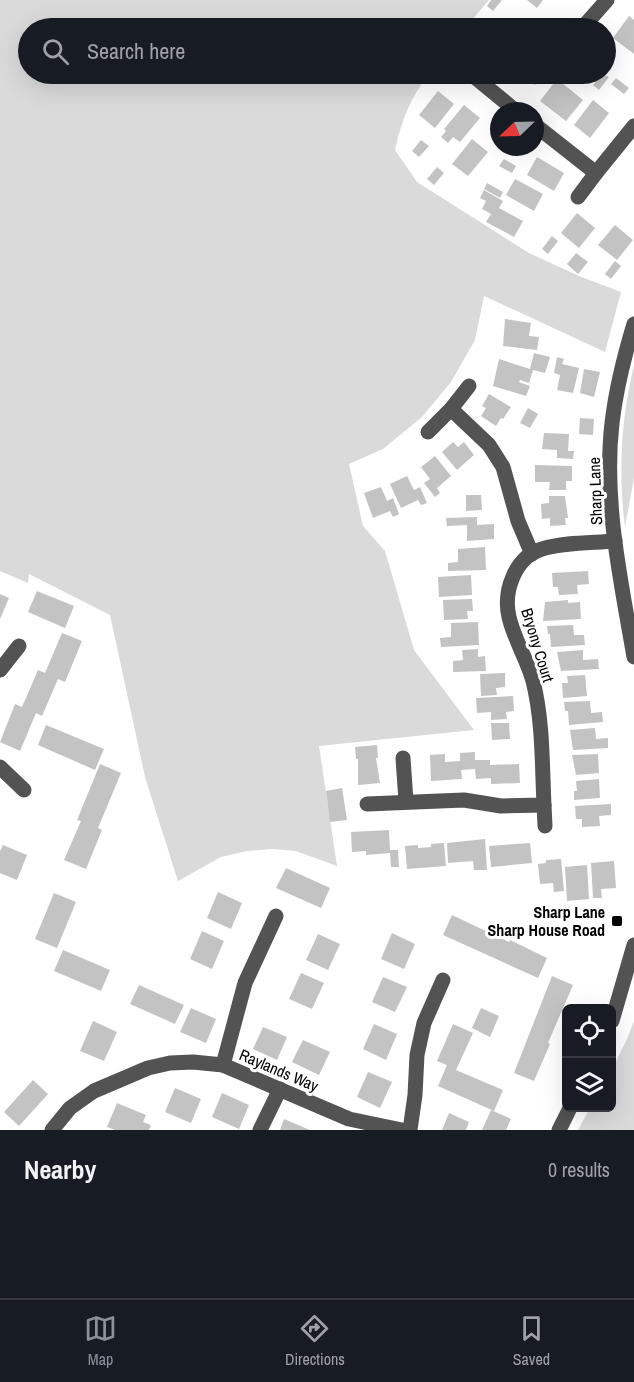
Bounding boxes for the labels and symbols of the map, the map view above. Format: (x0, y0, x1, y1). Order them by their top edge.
north arrow (490, 102, 544, 156)
street label: Sharp Lane (583, 457, 607, 525)
street label: Bryony Court (516, 605, 560, 685)
place label: Sharp Lane Sharp House Road (488, 901, 605, 941)
marker: Sharp Lane Sharp House Road (610, 914, 624, 928)
street label: Raylands Way (236, 1043, 322, 1097)

